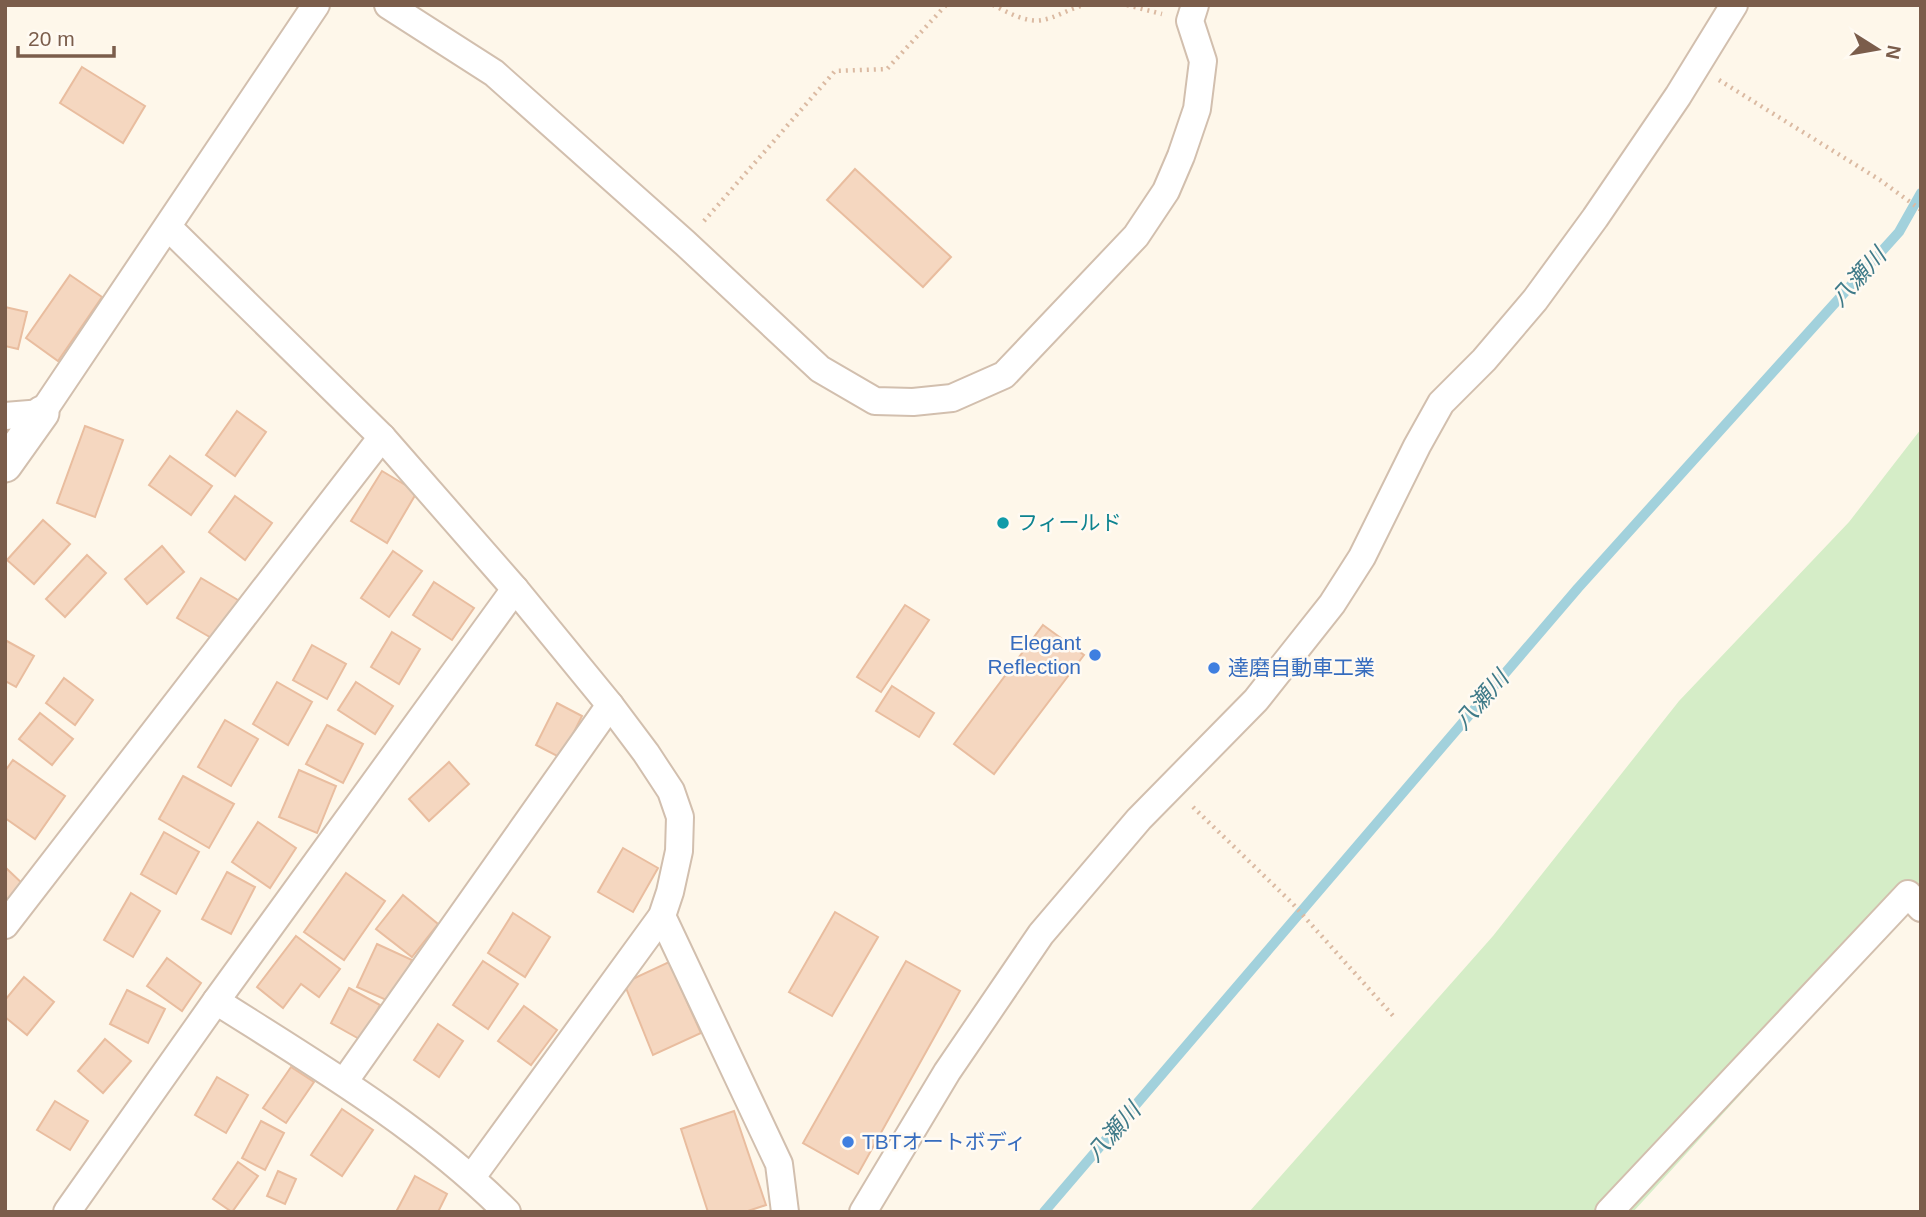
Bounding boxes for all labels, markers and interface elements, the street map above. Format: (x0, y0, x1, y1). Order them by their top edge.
scale bar (18, 14, 114, 58)
north arrow (1842, 14, 1912, 84)
text: 20 m (28, 27, 75, 50)
text: N (1882, 43, 1905, 61)
water label: 八瀬川 (1825, 240, 1893, 311)
place label: フィールド (1017, 511, 1122, 534)
marker: フィールド (995, 515, 1011, 531)
place label: Elegant Reflection (988, 631, 1081, 678)
marker: Elegant Reflection (1087, 647, 1103, 663)
place label: 達磨自動車工業 (1228, 656, 1375, 679)
marker: 達磨自動車工業 (1206, 660, 1222, 676)
water label: 八瀬川 (1449, 663, 1515, 735)
water label: 八瀬川 (1081, 1095, 1147, 1167)
place label: TBTオートボディ (862, 1130, 1026, 1153)
marker: TBTオートボディ (840, 1134, 856, 1150)

